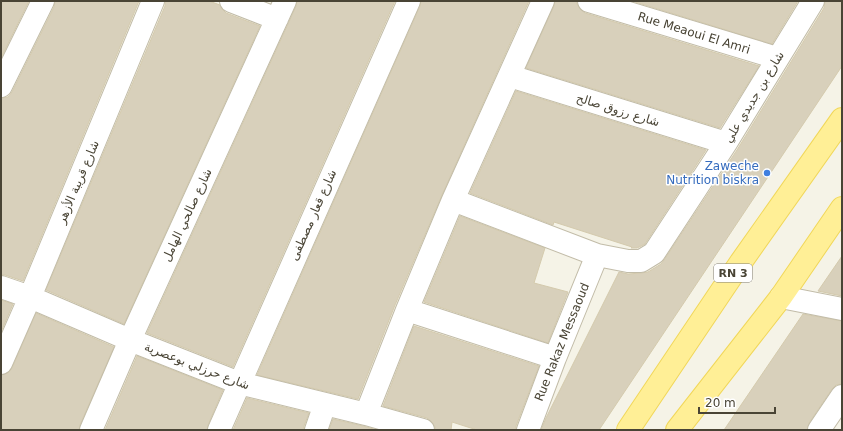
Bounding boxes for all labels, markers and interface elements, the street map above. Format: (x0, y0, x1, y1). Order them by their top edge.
street label: Rue Meaoui El Amri (636, 9, 752, 57)
street label: شارع بن جديدي علي (721, 49, 788, 146)
street label: شارع رزوق صالح (574, 91, 661, 130)
street label: شارع قريبة الأزهر (53, 138, 103, 227)
place label: Zaweche Nutrition biskra (666, 159, 759, 187)
street label: شارع صالحي الهامل (159, 166, 216, 264)
street label: شارع قعار مصطفى (287, 167, 340, 263)
marker: Zaweche Nutrition biskra (762, 168, 772, 178)
road number: RN 3 (714, 264, 752, 282)
street label: Rue Rakaz Messaoud (532, 281, 592, 403)
street label: شارع حرزلي بوعصرية (142, 340, 251, 393)
scale bar (699, 389, 775, 415)
text: 20 m (705, 396, 736, 410)

